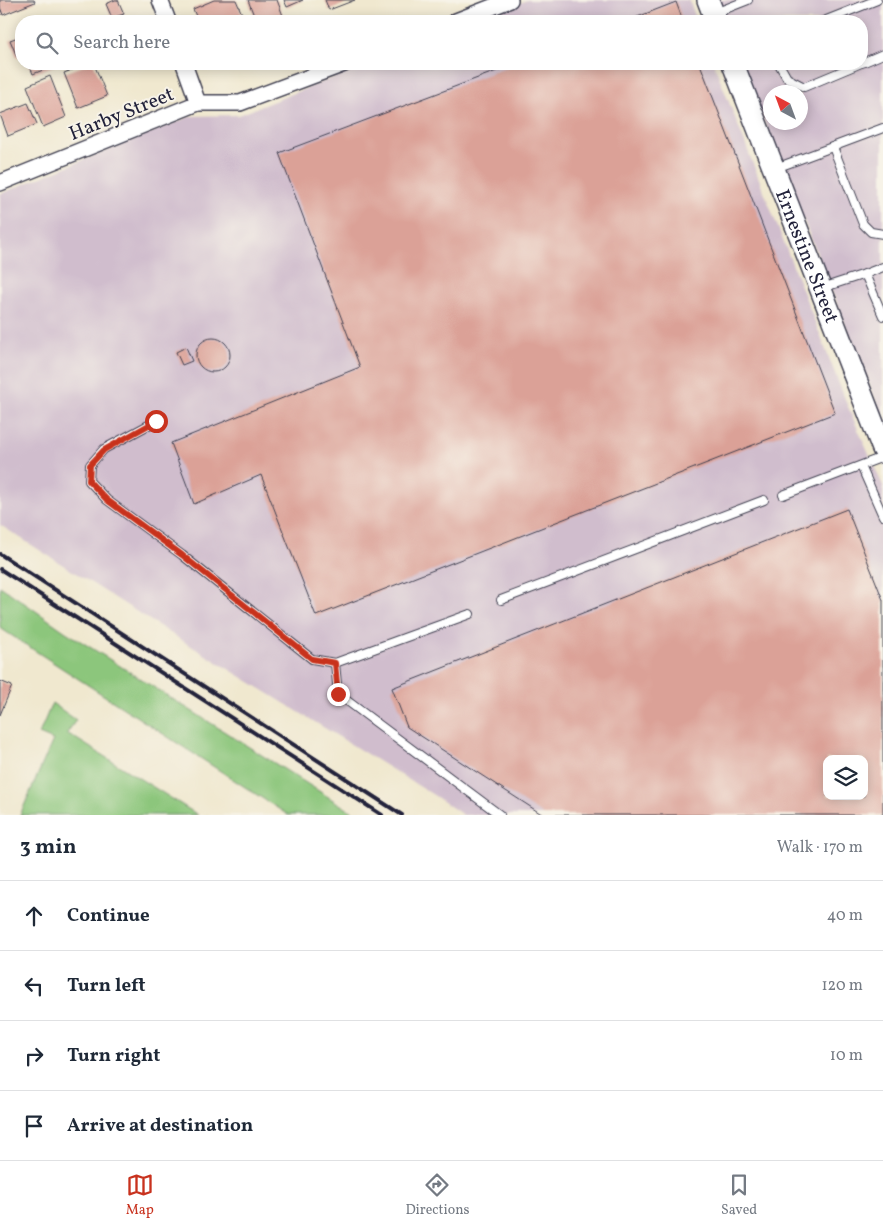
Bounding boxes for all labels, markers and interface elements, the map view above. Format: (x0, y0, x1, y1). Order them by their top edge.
search box (15, 15, 868, 70)
icon: search (33, 29, 61, 57)
text: Search here (73, 30, 170, 56)
street label: Harby Street (65, 81, 178, 149)
north arrow (763, 85, 808, 130)
street label: Ernestine Street (767, 186, 845, 328)
route start (145, 410, 168, 433)
route end (327, 683, 350, 706)
map controls (823, 755, 868, 800)
button: layers (823, 755, 868, 800)
text: 3 min (20, 833, 76, 862)
text: Walk · 170 m (777, 837, 863, 859)
icon: ahead (20, 902, 48, 930)
text: Continue (67, 903, 150, 929)
text: 40 m (827, 905, 863, 927)
icon: left (20, 972, 48, 1000)
text: Turn left (67, 973, 146, 999)
text: 120 m (821, 975, 863, 997)
icon: right (20, 1042, 48, 1070)
text: Turn right (67, 1043, 160, 1069)
text: 10 m (830, 1045, 863, 1067)
icon: arrive (20, 1112, 48, 1140)
text: Arrive at destination (67, 1113, 253, 1139)
tab: Map (126, 1171, 154, 1220)
tab: Directions (405, 1171, 470, 1220)
tab: Saved (721, 1171, 757, 1220)

